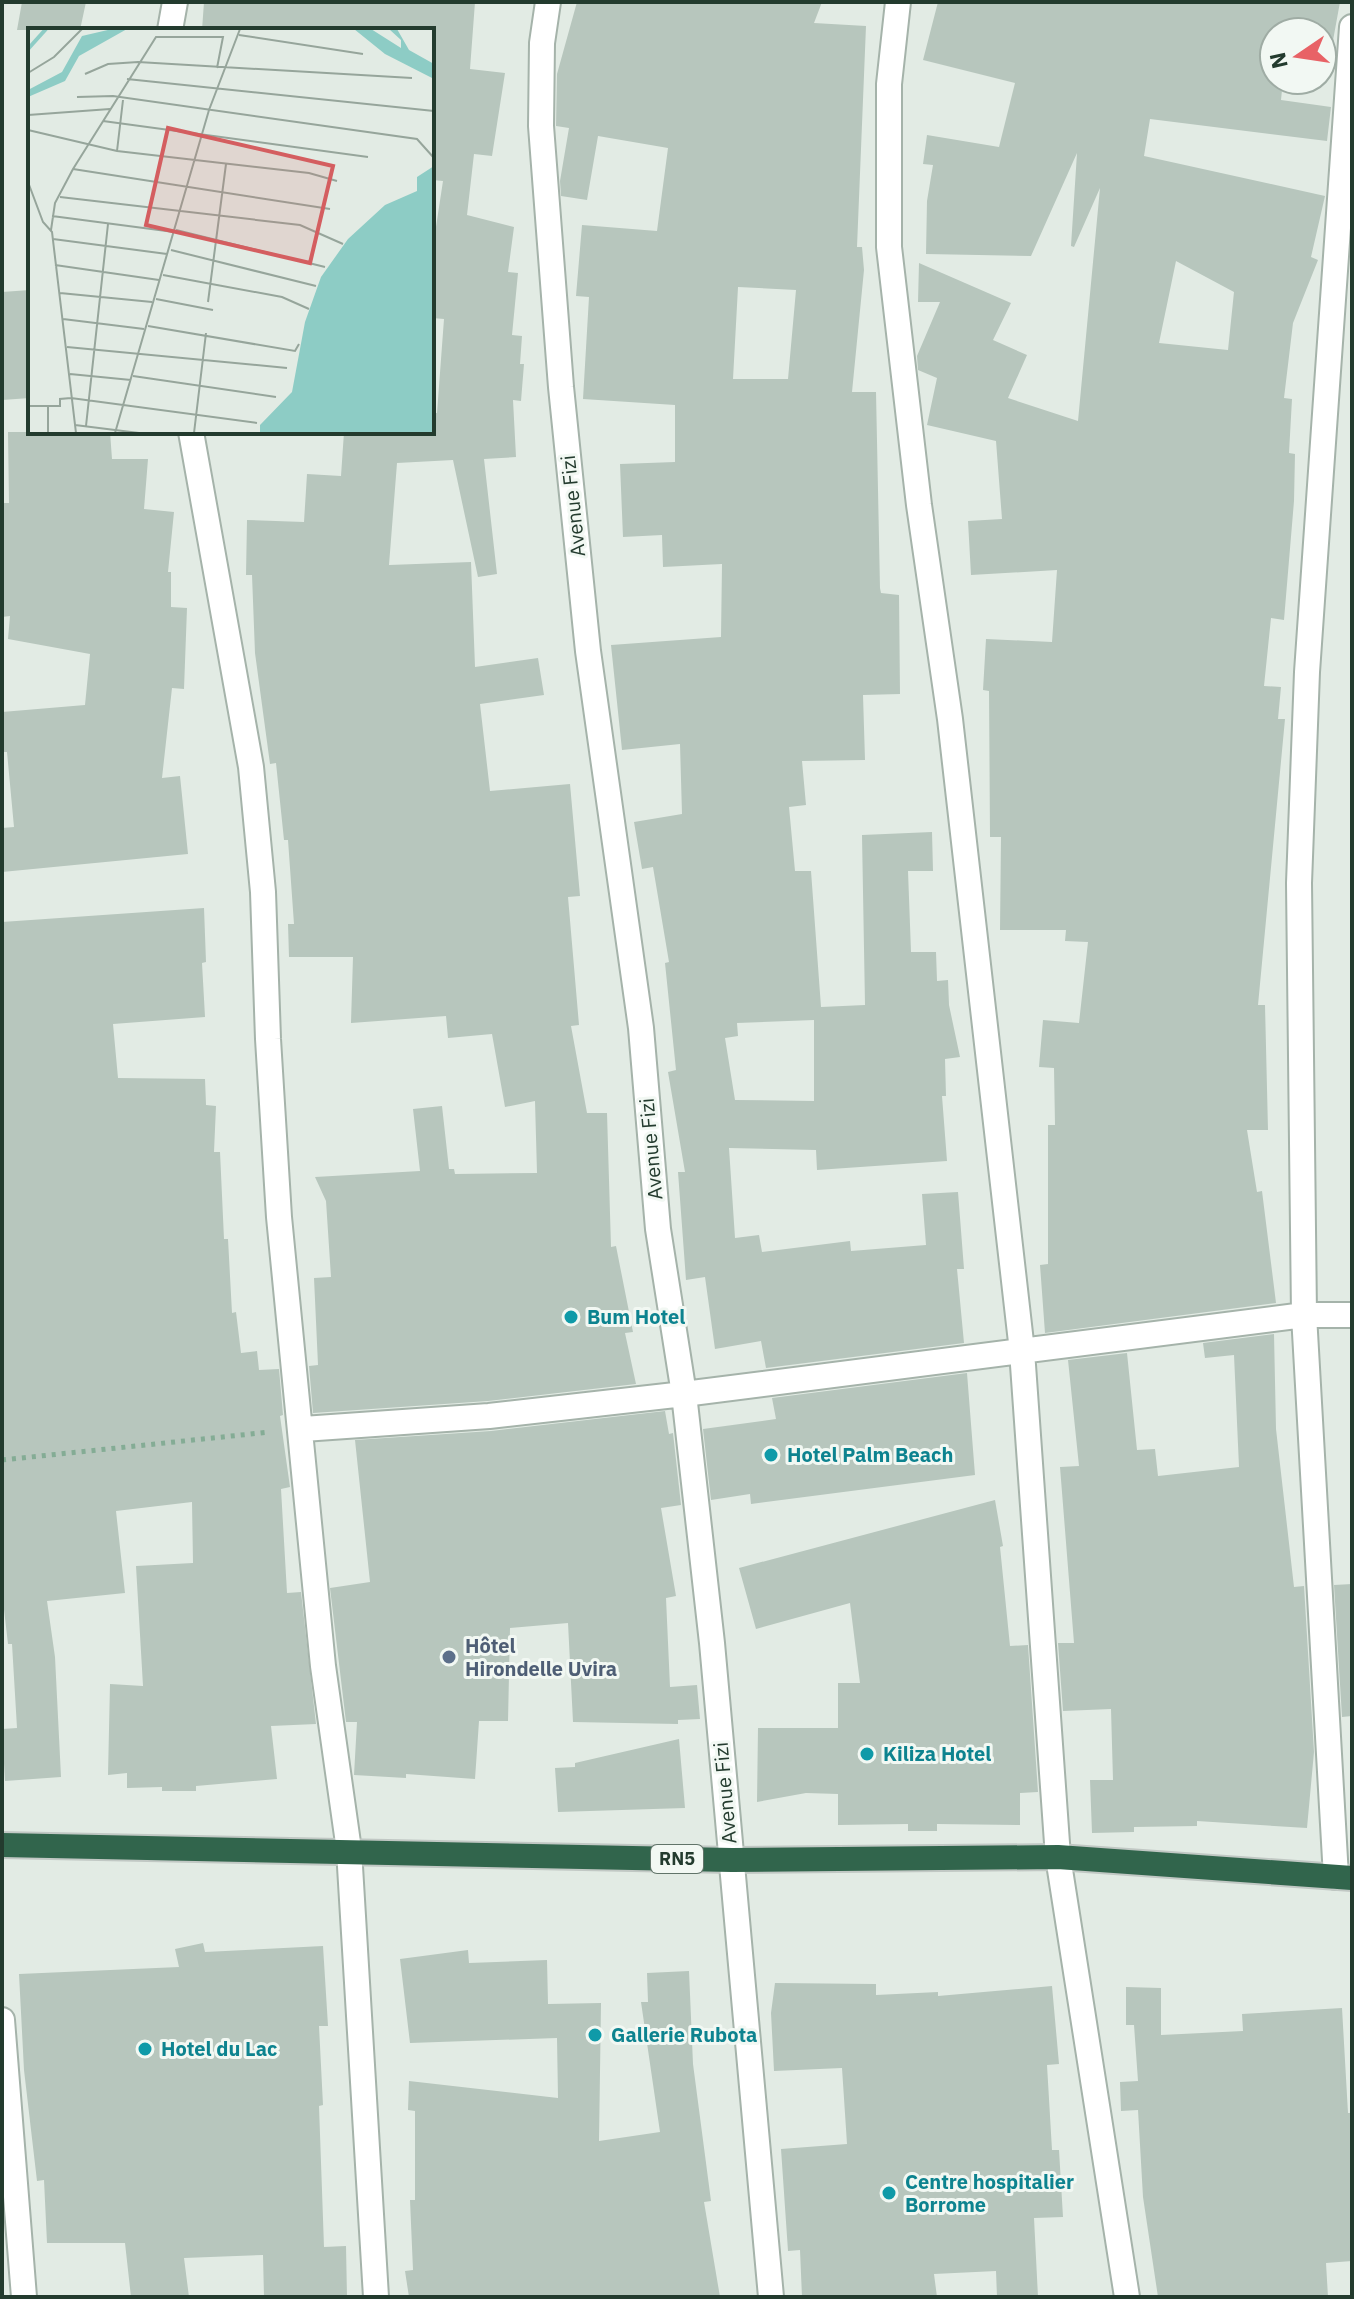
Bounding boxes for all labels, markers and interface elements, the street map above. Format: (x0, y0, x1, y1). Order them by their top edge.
north arrow (1258, 16, 1338, 96)
inset map (28, 28, 434, 434)
text: N (1262, 50, 1294, 72)
street label: Avenue Fizi (554, 454, 591, 558)
street label: Avenue Fizi (633, 1097, 668, 1201)
place label: Bum Hotel (587, 1303, 685, 1330)
marker: Bum Hotel (562, 1308, 580, 1326)
place label: Hotel Palm Beach (787, 1441, 953, 1468)
marker: Hotel Palm Beach (762, 1446, 780, 1464)
place label: Hôtel Hirondelle Uvira (465, 1632, 617, 1682)
marker: Hôtel Hirondelle Uvira (440, 1648, 458, 1666)
place label: Kiliza Hotel (883, 1740, 991, 1767)
street label: Avenue Fizi (707, 1741, 742, 1845)
marker: Kiliza Hotel (858, 1745, 876, 1763)
road number: RN5 (651, 1845, 703, 1873)
place label: Gallerie Rubota (611, 2021, 757, 2048)
marker: Gallerie Rubota (586, 2026, 604, 2044)
place label: Hotel du Lac (161, 2035, 277, 2062)
marker: Hotel du Lac (136, 2040, 154, 2058)
place label: Centre hospitalier Borrome (905, 2168, 1074, 2218)
marker: Centre hospitalier Borrome (880, 2184, 898, 2202)

